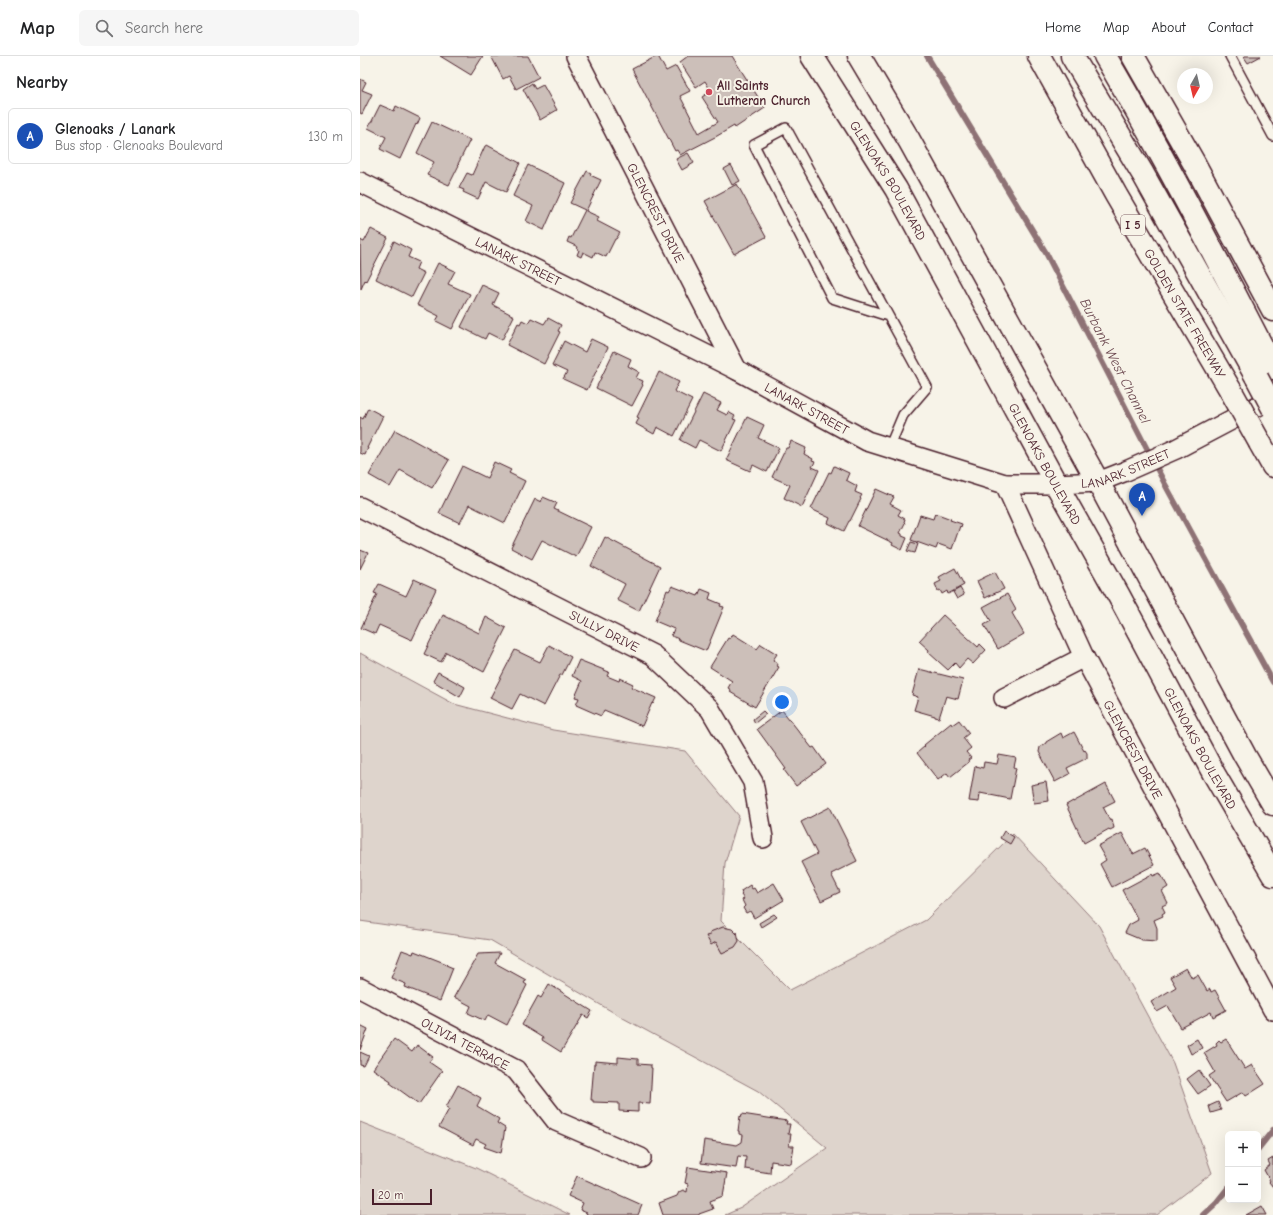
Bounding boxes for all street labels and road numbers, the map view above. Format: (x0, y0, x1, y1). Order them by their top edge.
street label: GLENOAKS BOULEVARD (847, 118, 930, 243)
street label: GLENCREST DRIVE (625, 160, 688, 265)
road number: I 5 (1121, 215, 1145, 235)
street label: LANARK STREET (473, 233, 564, 289)
street label: GOLDEN STATE FREEWAY (1142, 246, 1229, 381)
street label: LANARK STREET (762, 379, 852, 437)
street label: GLENOAKS BOULEVARD (1006, 400, 1085, 527)
street label: LANARK STREET (1081, 445, 1172, 490)
street label: SULLY DRIVE (567, 607, 642, 654)
street label: GLENOAKS BOULEVARD (1162, 685, 1240, 811)
street label: GLENCREST DRIVE (1101, 697, 1166, 802)
street label: OLIVIA TERRACE (419, 1014, 512, 1073)

